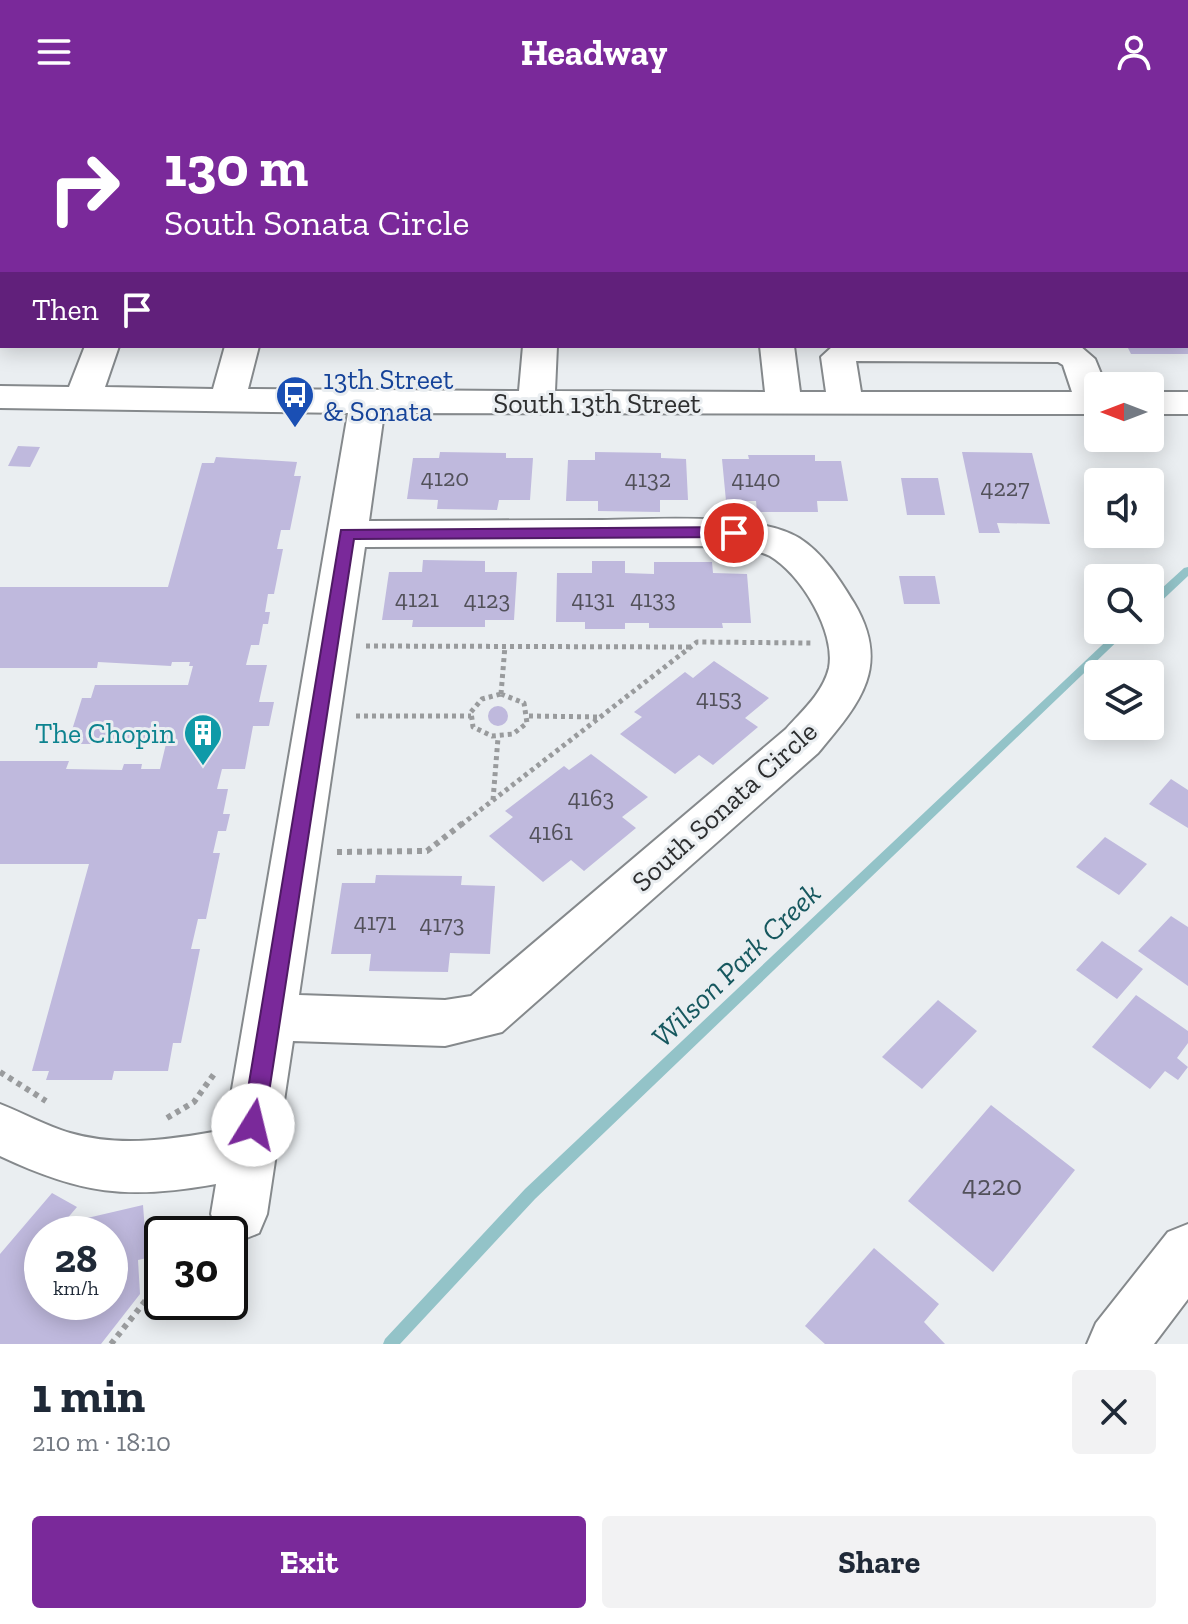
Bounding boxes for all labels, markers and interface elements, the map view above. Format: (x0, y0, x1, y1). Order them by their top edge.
icon: menu (32, 30, 76, 74)
icon: person (1112, 30, 1156, 74)
text: Headway (521, 31, 667, 74)
text: 130 m (164, 133, 308, 200)
icon: right (32, 136, 136, 240)
text: South Sonata Circle (164, 201, 469, 244)
icon: arrive (115, 288, 159, 332)
text: Then (32, 292, 99, 328)
place label: 13th Street & Sonata (323, 363, 454, 428)
north arrow (1084, 372, 1164, 452)
map controls (1084, 372, 1164, 740)
bus stop icon: 13th Street & Sonata (274, 374, 316, 429)
street label: South 13th Street (493, 387, 701, 420)
house number: 4120 (421, 463, 469, 492)
house number: 4132 (625, 464, 671, 493)
house number: 4140 (732, 464, 780, 493)
button: sound (1084, 468, 1164, 548)
house number: 4227 (981, 473, 1029, 502)
pin (700, 499, 768, 567)
icon: arrive (712, 511, 756, 555)
button: search (1084, 564, 1164, 644)
house number: 4121 (395, 584, 439, 613)
house number: 4131 (571, 584, 615, 613)
house number: 4133 (630, 584, 676, 613)
house number: 4123 (464, 585, 510, 614)
button: layers (1084, 660, 1164, 740)
house number: 4153 (696, 683, 742, 712)
building icon: The Chopin (182, 712, 224, 767)
street label: South Sonata Circle (625, 715, 824, 898)
place label: The Chopin (35, 717, 175, 750)
house number: 4163 (568, 783, 614, 812)
house number: 4161 (529, 817, 573, 846)
water label: Wilson Park Creek (644, 875, 828, 1055)
house number: 4171 (354, 907, 396, 936)
house number: 4173 (420, 909, 464, 938)
position arrow (211, 1083, 295, 1167)
house number: 4220 (962, 1169, 1022, 1202)
speed limit sign: 30 (144, 1216, 248, 1320)
text: 28 (54, 1234, 98, 1282)
text: km/h (53, 1276, 99, 1300)
text: 1 min (32, 1367, 145, 1424)
button: close (1072, 1370, 1156, 1454)
text: 210 m · 18:10 (32, 1426, 171, 1458)
button: Exit (32, 1516, 586, 1608)
button: Share (602, 1516, 1156, 1608)

